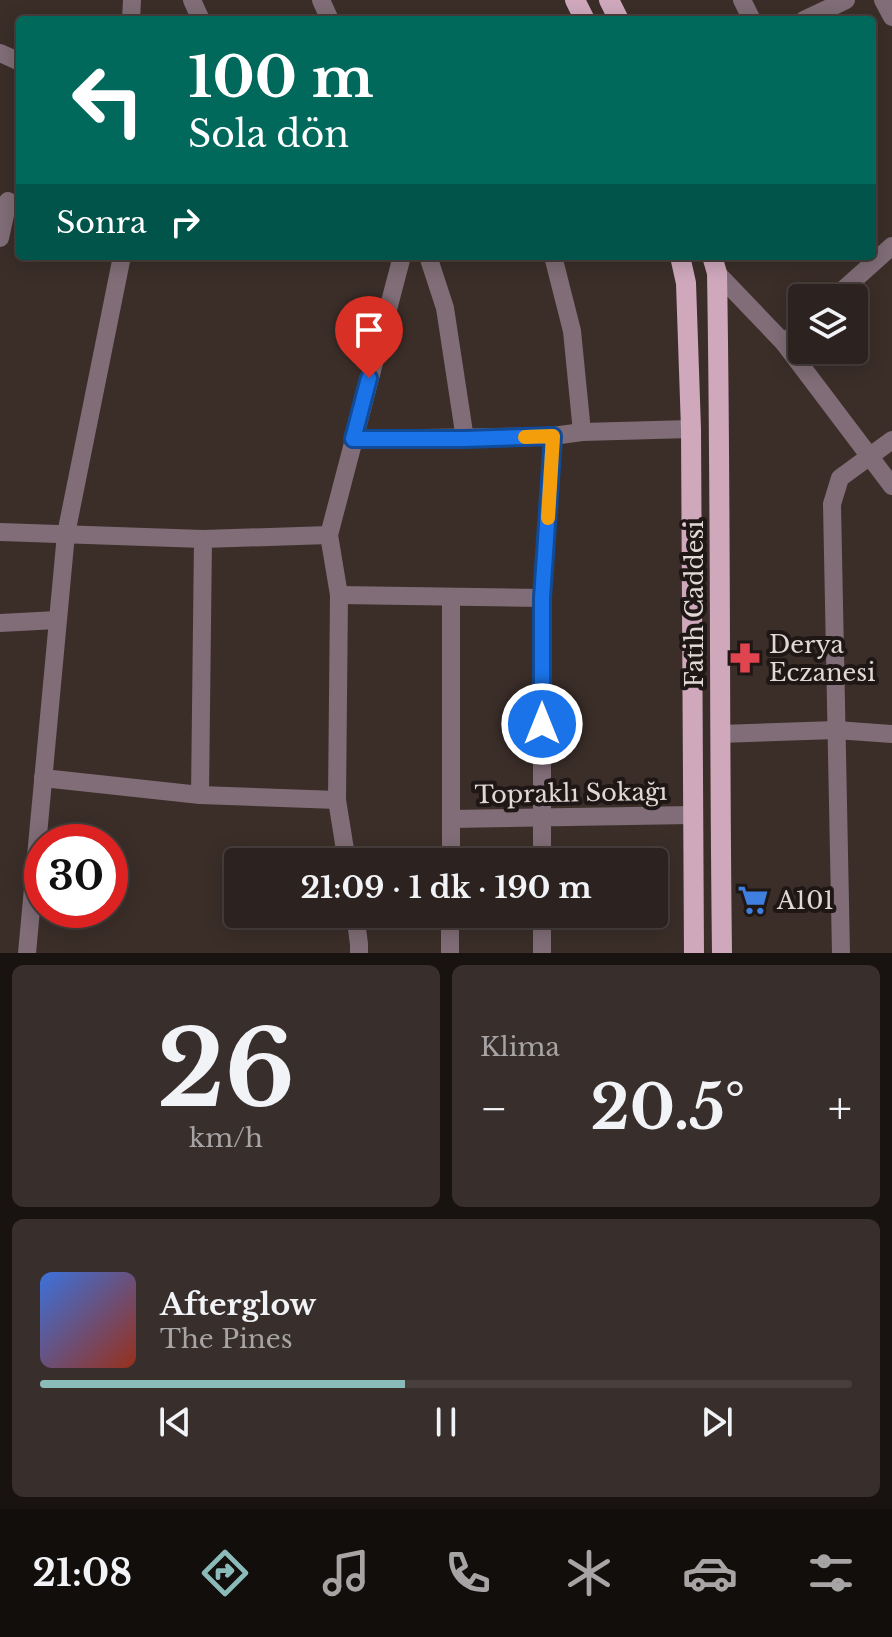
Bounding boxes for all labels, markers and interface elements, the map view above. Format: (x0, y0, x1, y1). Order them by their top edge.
text: 100 m (188, 43, 374, 112)
icon: left (56, 48, 160, 152)
text: Sola dön (188, 112, 349, 157)
icon: right (163, 200, 207, 244)
text: Sonra (56, 204, 147, 241)
map controls (788, 284, 868, 364)
button: layers (788, 284, 868, 364)
pin (335, 296, 403, 378)
icon: arrive (347, 308, 391, 352)
street label: Fatih Caddesi (680, 521, 709, 687)
place label: Derya Eczanesi (769, 630, 875, 687)
pharmacy icon: Derya Eczanesi (728, 641, 762, 675)
position arrow (500, 682, 584, 766)
street label: Topraklı Sokağı (474, 777, 668, 809)
speed limit sign: 30 (24, 824, 128, 928)
text: 21:09 · 1 dk · 190 m (300, 869, 592, 906)
supermarket icon: A101 (736, 883, 770, 917)
place label: A101 (776, 886, 834, 915)
text: 26 (157, 1005, 295, 1134)
text: Klima (480, 1031, 560, 1063)
text: 20.5° (591, 1071, 745, 1145)
text: − (480, 1081, 508, 1136)
text: + (828, 1081, 852, 1136)
text: km/h (189, 1122, 263, 1154)
text: Afterglow (160, 1286, 316, 1323)
text: The Pines (160, 1323, 292, 1355)
icon: previous (153, 1400, 197, 1444)
icon: pause (424, 1400, 468, 1444)
icon: next (695, 1400, 739, 1444)
icon: directions (197, 1545, 253, 1601)
icon: music (318, 1545, 374, 1601)
icon: phone (440, 1545, 496, 1601)
icon: climate (561, 1545, 617, 1601)
icon: car (682, 1545, 738, 1601)
icon: filters (803, 1545, 859, 1601)
text: 21:08 (33, 1551, 132, 1596)

